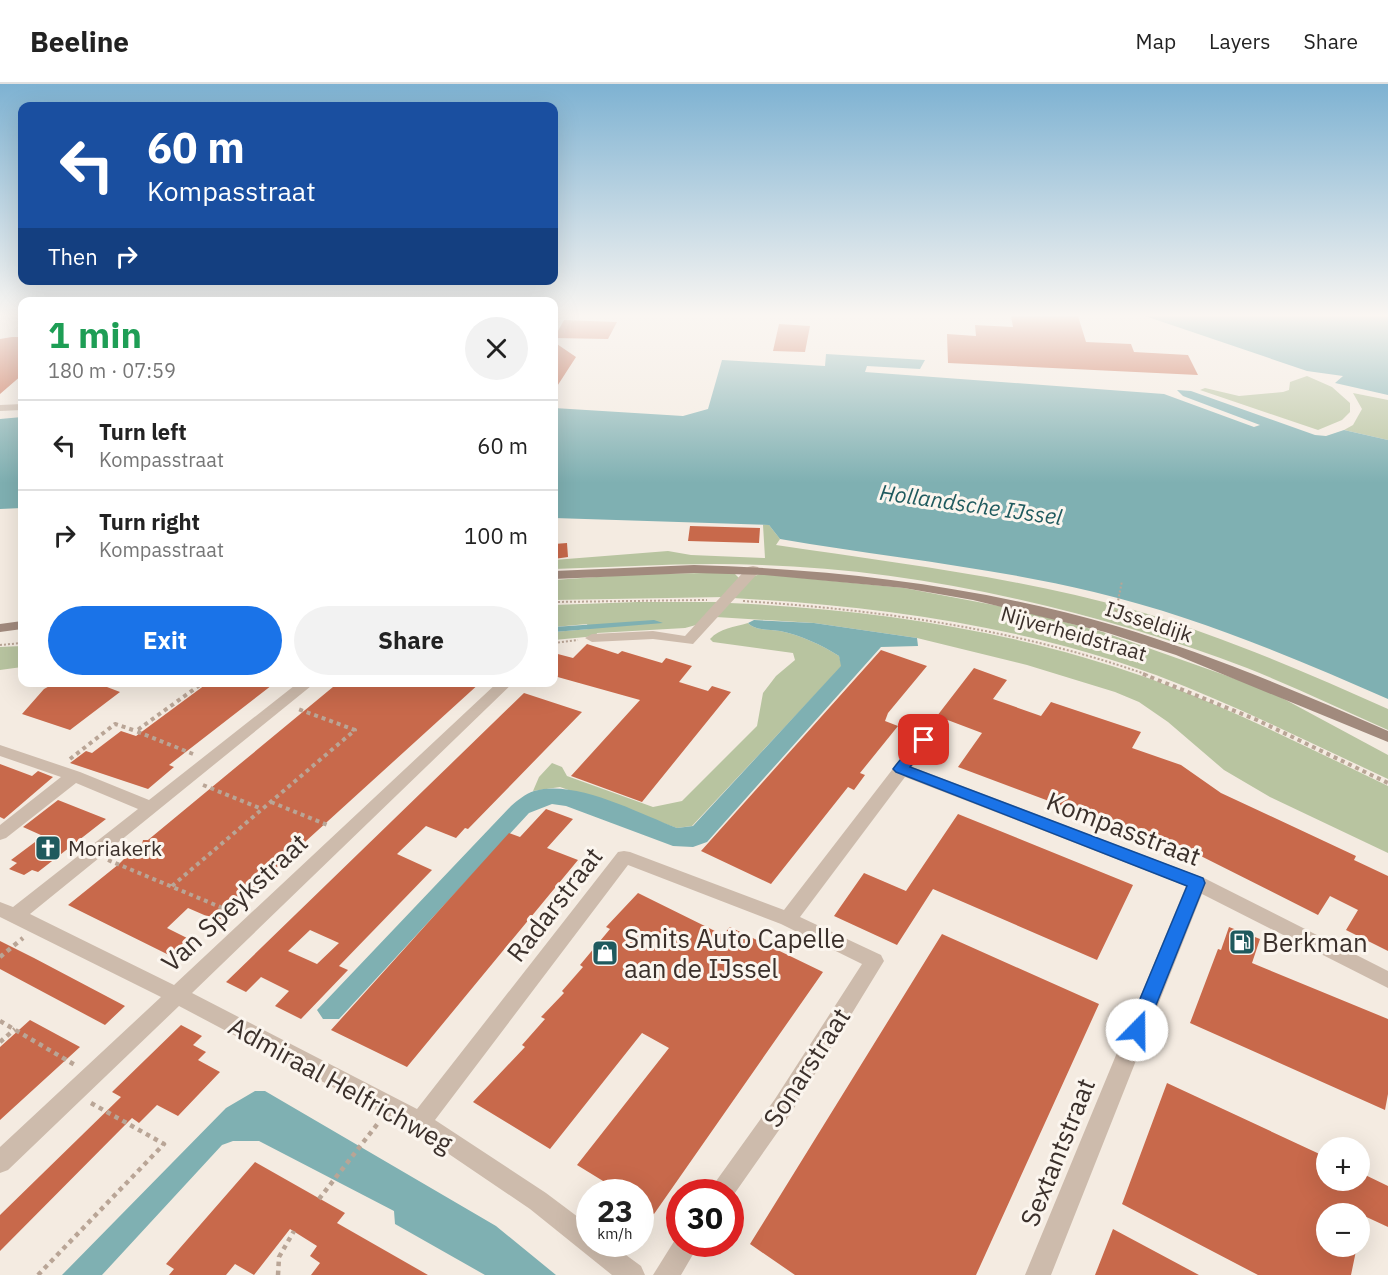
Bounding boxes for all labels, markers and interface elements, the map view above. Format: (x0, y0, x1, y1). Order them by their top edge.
text: Beeline (30, 23, 129, 60)
text: Map (1136, 27, 1176, 55)
text: Layers (1209, 27, 1271, 55)
text: Share (1304, 27, 1358, 55)
text: 60 m (147, 120, 245, 175)
icon: left (48, 126, 126, 204)
text: Kompasstraat (147, 173, 316, 208)
icon: right (110, 240, 143, 273)
text: Then (48, 242, 98, 271)
text: 1 min (48, 311, 142, 358)
button: close (465, 317, 528, 380)
text: 180 m · 07:59 (48, 357, 176, 384)
text: Turn left (99, 417, 187, 446)
icon: left (48, 429, 81, 462)
text: 60 m (477, 431, 528, 460)
text: Kompasstraat (99, 446, 224, 473)
water label: Hollandsche IJssel (878, 477, 1064, 531)
text: Turn right (99, 507, 200, 536)
icon: right (48, 519, 81, 552)
text: 100 m (464, 521, 528, 550)
text: Kompasstraat (99, 536, 224, 563)
street label: IJsseldijk (1102, 594, 1196, 648)
street label: Nijverheidstraat (998, 599, 1150, 667)
button: Exit (48, 606, 282, 675)
button: Share (294, 606, 528, 675)
pin (898, 714, 949, 765)
icon: arrive (907, 723, 940, 756)
street label: Kompasstraat (1042, 783, 1206, 873)
street label: Van Speykstraat (153, 825, 315, 979)
church icon: Moriakerk (33, 833, 63, 863)
place label: Moriakerk (68, 834, 162, 862)
street label: Radarstraat (499, 840, 609, 968)
place label: Smits Auto Capelle aan de IJssel (624, 921, 845, 985)
place label: Berkman (1262, 925, 1368, 959)
fuel station icon: Berkman (1227, 927, 1257, 957)
shop icon: Smits Auto Capelle aan de IJssel (590, 938, 620, 968)
position arrow (1105, 998, 1169, 1062)
street label: Sonarstraat (755, 1001, 857, 1133)
street label: Admiraal Helfrichweg (223, 1008, 459, 1160)
street label: Sextantstraat (1012, 1073, 1102, 1231)
map controls (1316, 1137, 1370, 1257)
button: + (1316, 1137, 1370, 1191)
speed limit sign: 30 (666, 1179, 744, 1257)
text: 23 (597, 1191, 633, 1230)
button: − (1316, 1203, 1370, 1257)
text: km/h (597, 1224, 633, 1243)

